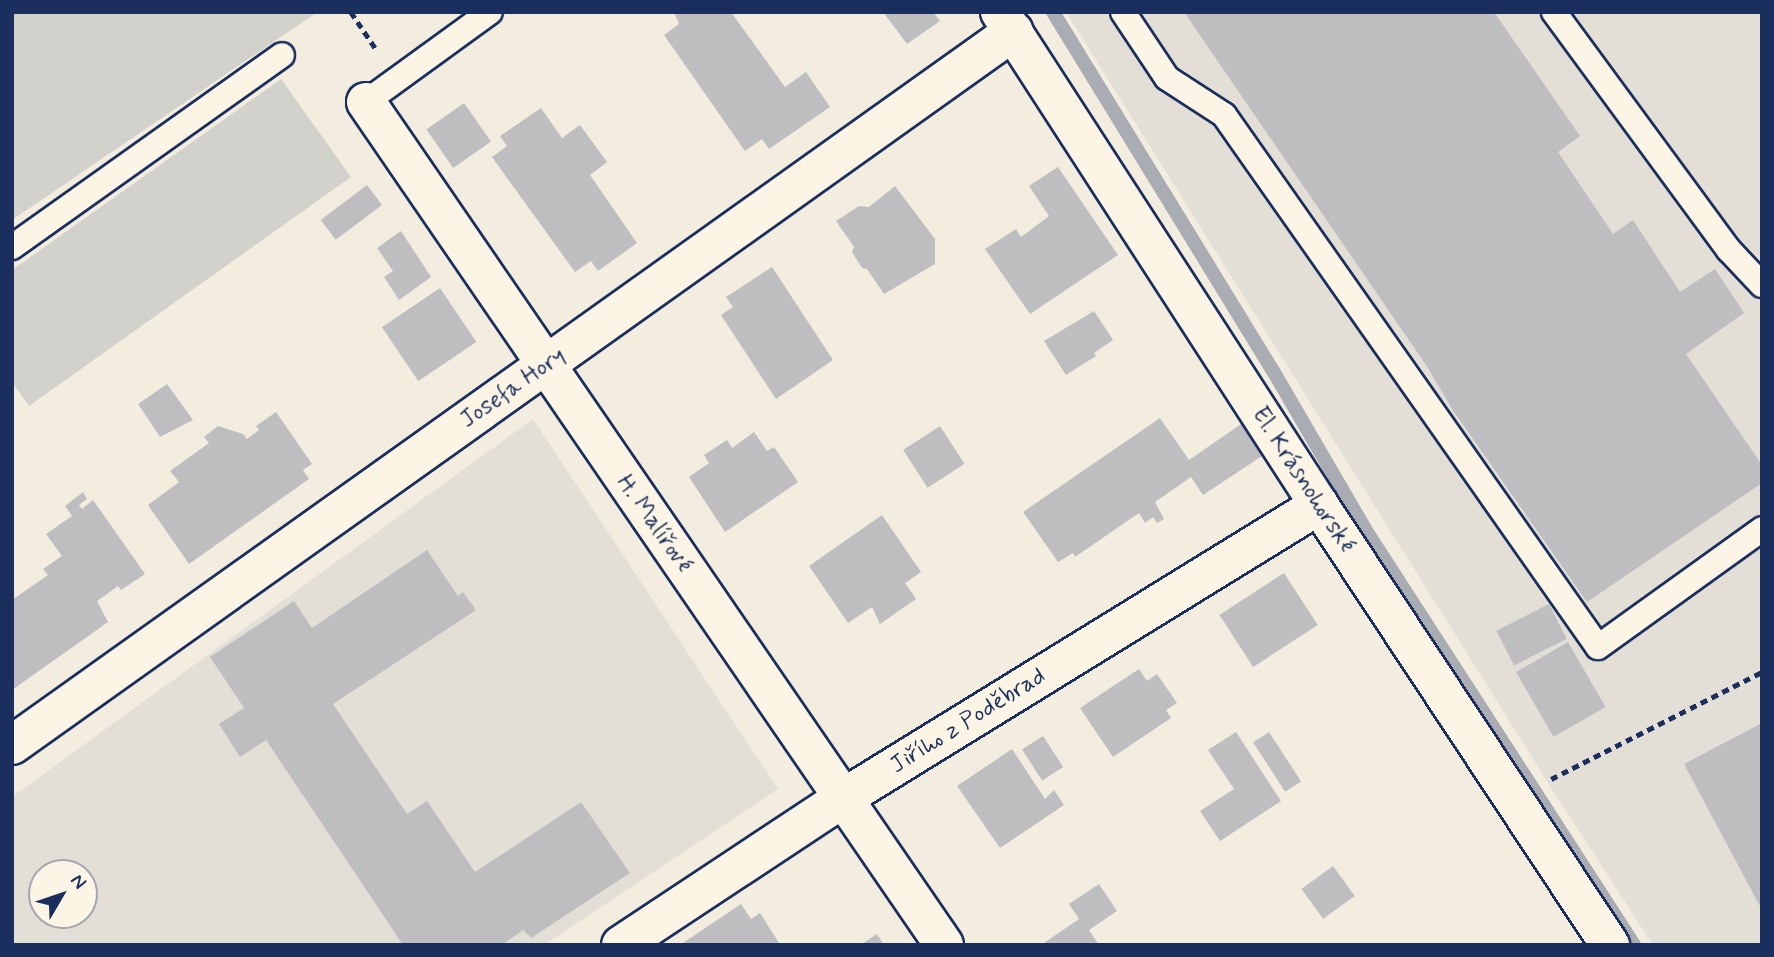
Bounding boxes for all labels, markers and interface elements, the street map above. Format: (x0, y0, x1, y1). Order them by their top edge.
street label: Josefa Hory (455, 341, 571, 435)
street label: El. Krásnohorské (1245, 402, 1361, 558)
street label: H. Malířové (610, 469, 698, 579)
street label: Jiřího z Poděbrad (886, 663, 1050, 779)
north arrow (28, 859, 98, 929)
text: N (64, 869, 92, 895)

